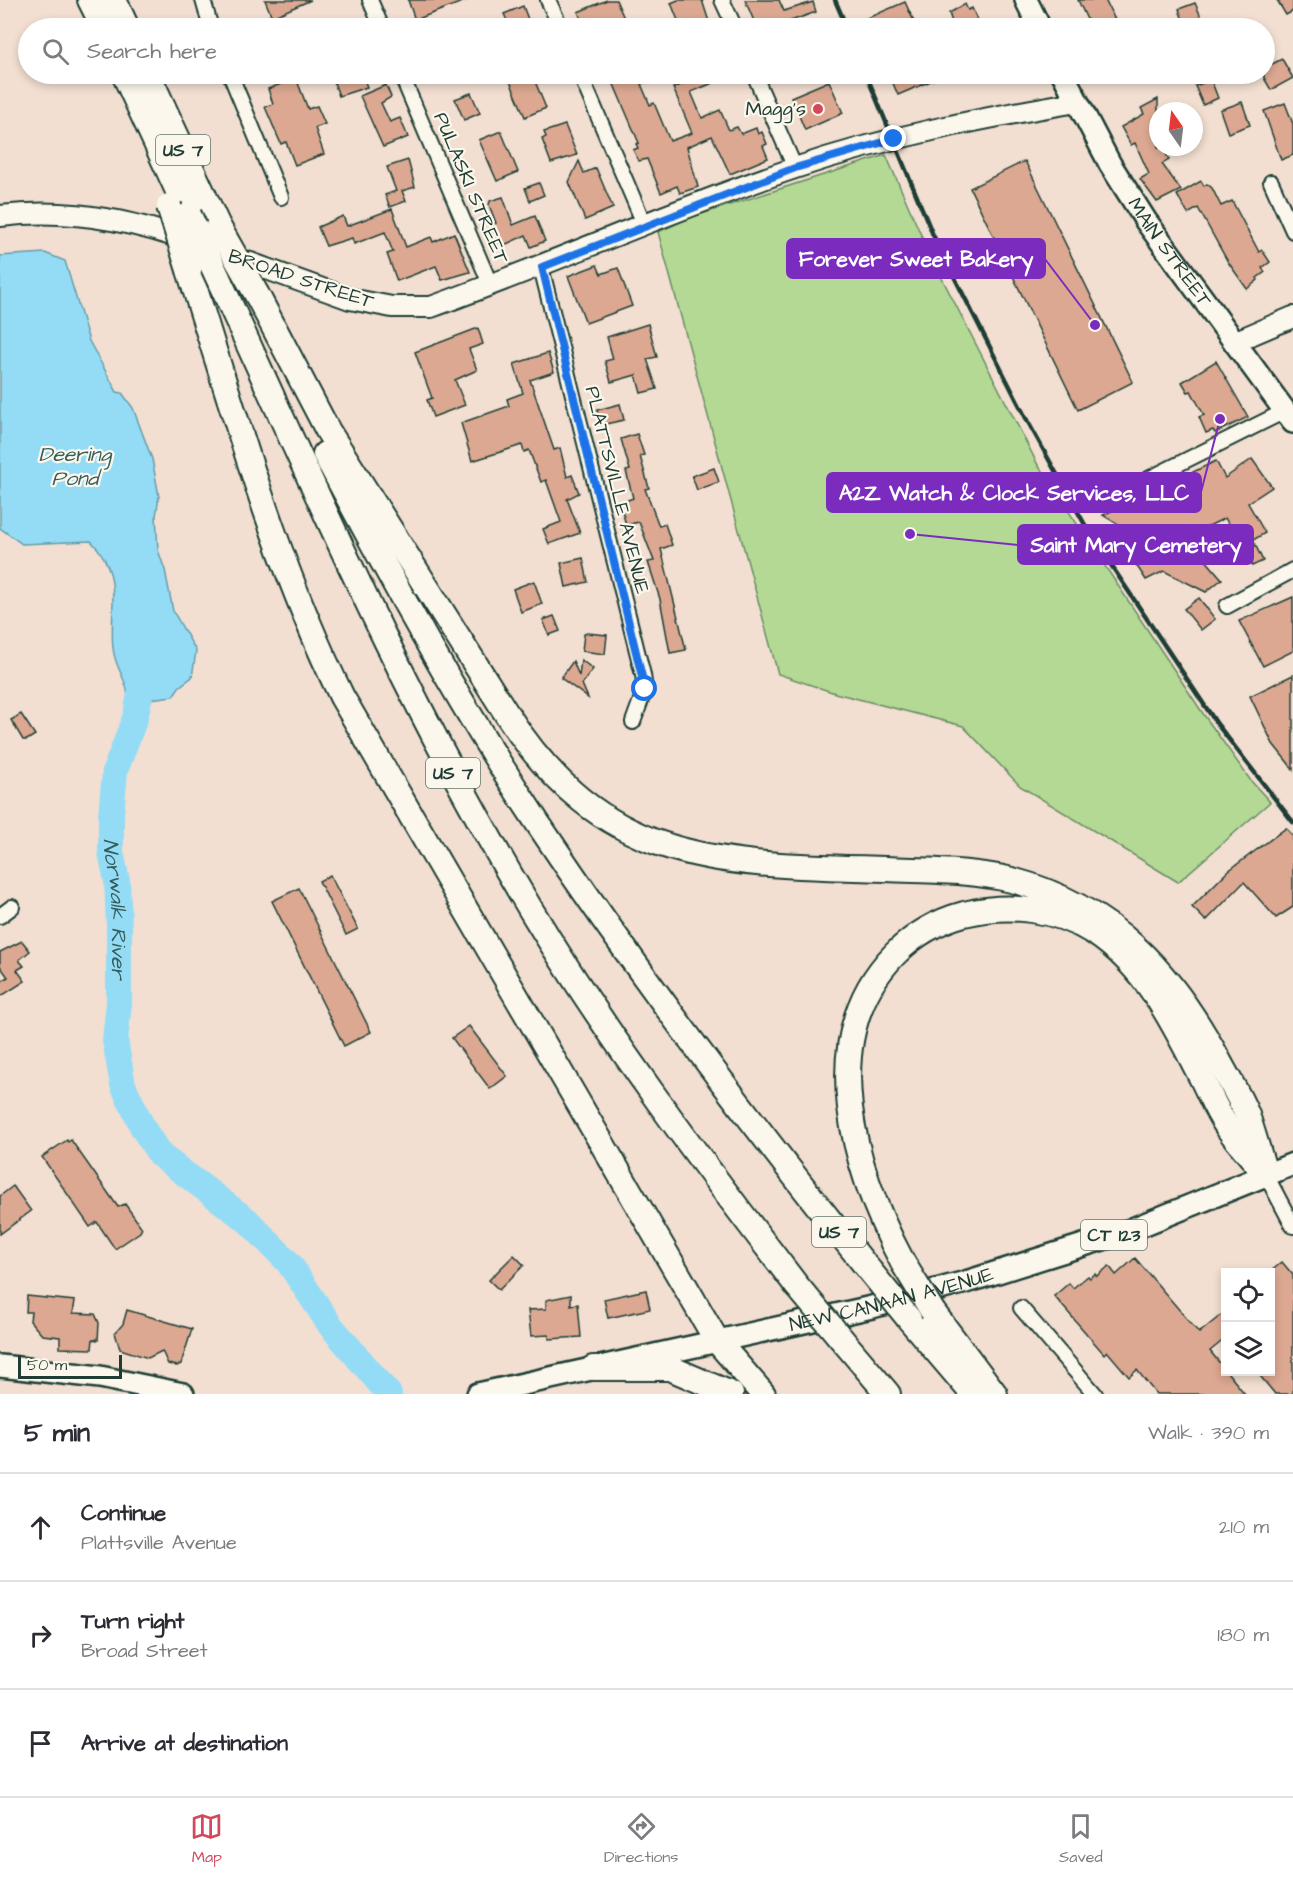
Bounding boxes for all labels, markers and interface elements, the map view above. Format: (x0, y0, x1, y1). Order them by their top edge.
search box (18, 18, 1275, 84)
icon: search (39, 35, 72, 68)
text: Search here (87, 36, 217, 67)
place label: Magg's (745, 95, 806, 124)
marker: Magg's (811, 102, 825, 116)
north arrow (1149, 102, 1203, 156)
street label: PULASKI STREET (426, 108, 516, 269)
route end (880, 125, 906, 151)
road number: US 7 (156, 135, 210, 165)
street label: MAIN STREET (1121, 192, 1219, 313)
callout: Forever Sweet Bakery (787, 239, 1045, 278)
street label: BROAD STREET (225, 242, 378, 316)
text: Forever Sweet Bakery (799, 245, 1034, 277)
street label: PLATTSVILLE AVENUE (578, 383, 656, 597)
water label: Deering Pond (39, 440, 112, 493)
callout: A2Z Watch & Clock Services, LLC (827, 473, 1201, 512)
text: A2Z Watch & Clock Services, LLC (839, 479, 1189, 508)
callout: Saint Mary Cemetery (1018, 525, 1253, 564)
text: Saint Mary Cemetery (1029, 531, 1242, 563)
route start (631, 675, 657, 701)
road number: US 7 (426, 758, 480, 788)
water label: Norwalk River (97, 839, 134, 982)
road number: US 7 (812, 1217, 866, 1247)
road number: CT 123 (1081, 1220, 1147, 1250)
street label: NEW CANAAN AVENUE (787, 1260, 997, 1339)
map controls (1221, 1268, 1275, 1376)
button: locate (1221, 1268, 1275, 1322)
button: layers (1221, 1322, 1275, 1376)
scale bar (18, 1352, 122, 1380)
text: 50 m (27, 1354, 67, 1376)
text: 5 min (24, 1415, 90, 1451)
text: Walk · 390 m (1148, 1419, 1269, 1447)
text: Continue (81, 1498, 166, 1529)
icon: ahead (24, 1511, 57, 1544)
text: 210 m (1219, 1513, 1269, 1541)
text: Plattsville Avenue (81, 1529, 237, 1557)
text: Turn right (81, 1606, 184, 1637)
icon: right (24, 1619, 57, 1652)
text: 180 m (1217, 1621, 1269, 1649)
text: Broad Street (81, 1637, 208, 1665)
icon: arrive (24, 1727, 57, 1760)
text: Arrive at destination (81, 1728, 288, 1759)
tab: Map (190, 1810, 223, 1868)
tab: Directions (604, 1810, 678, 1868)
tab: Saved (1059, 1810, 1103, 1868)

